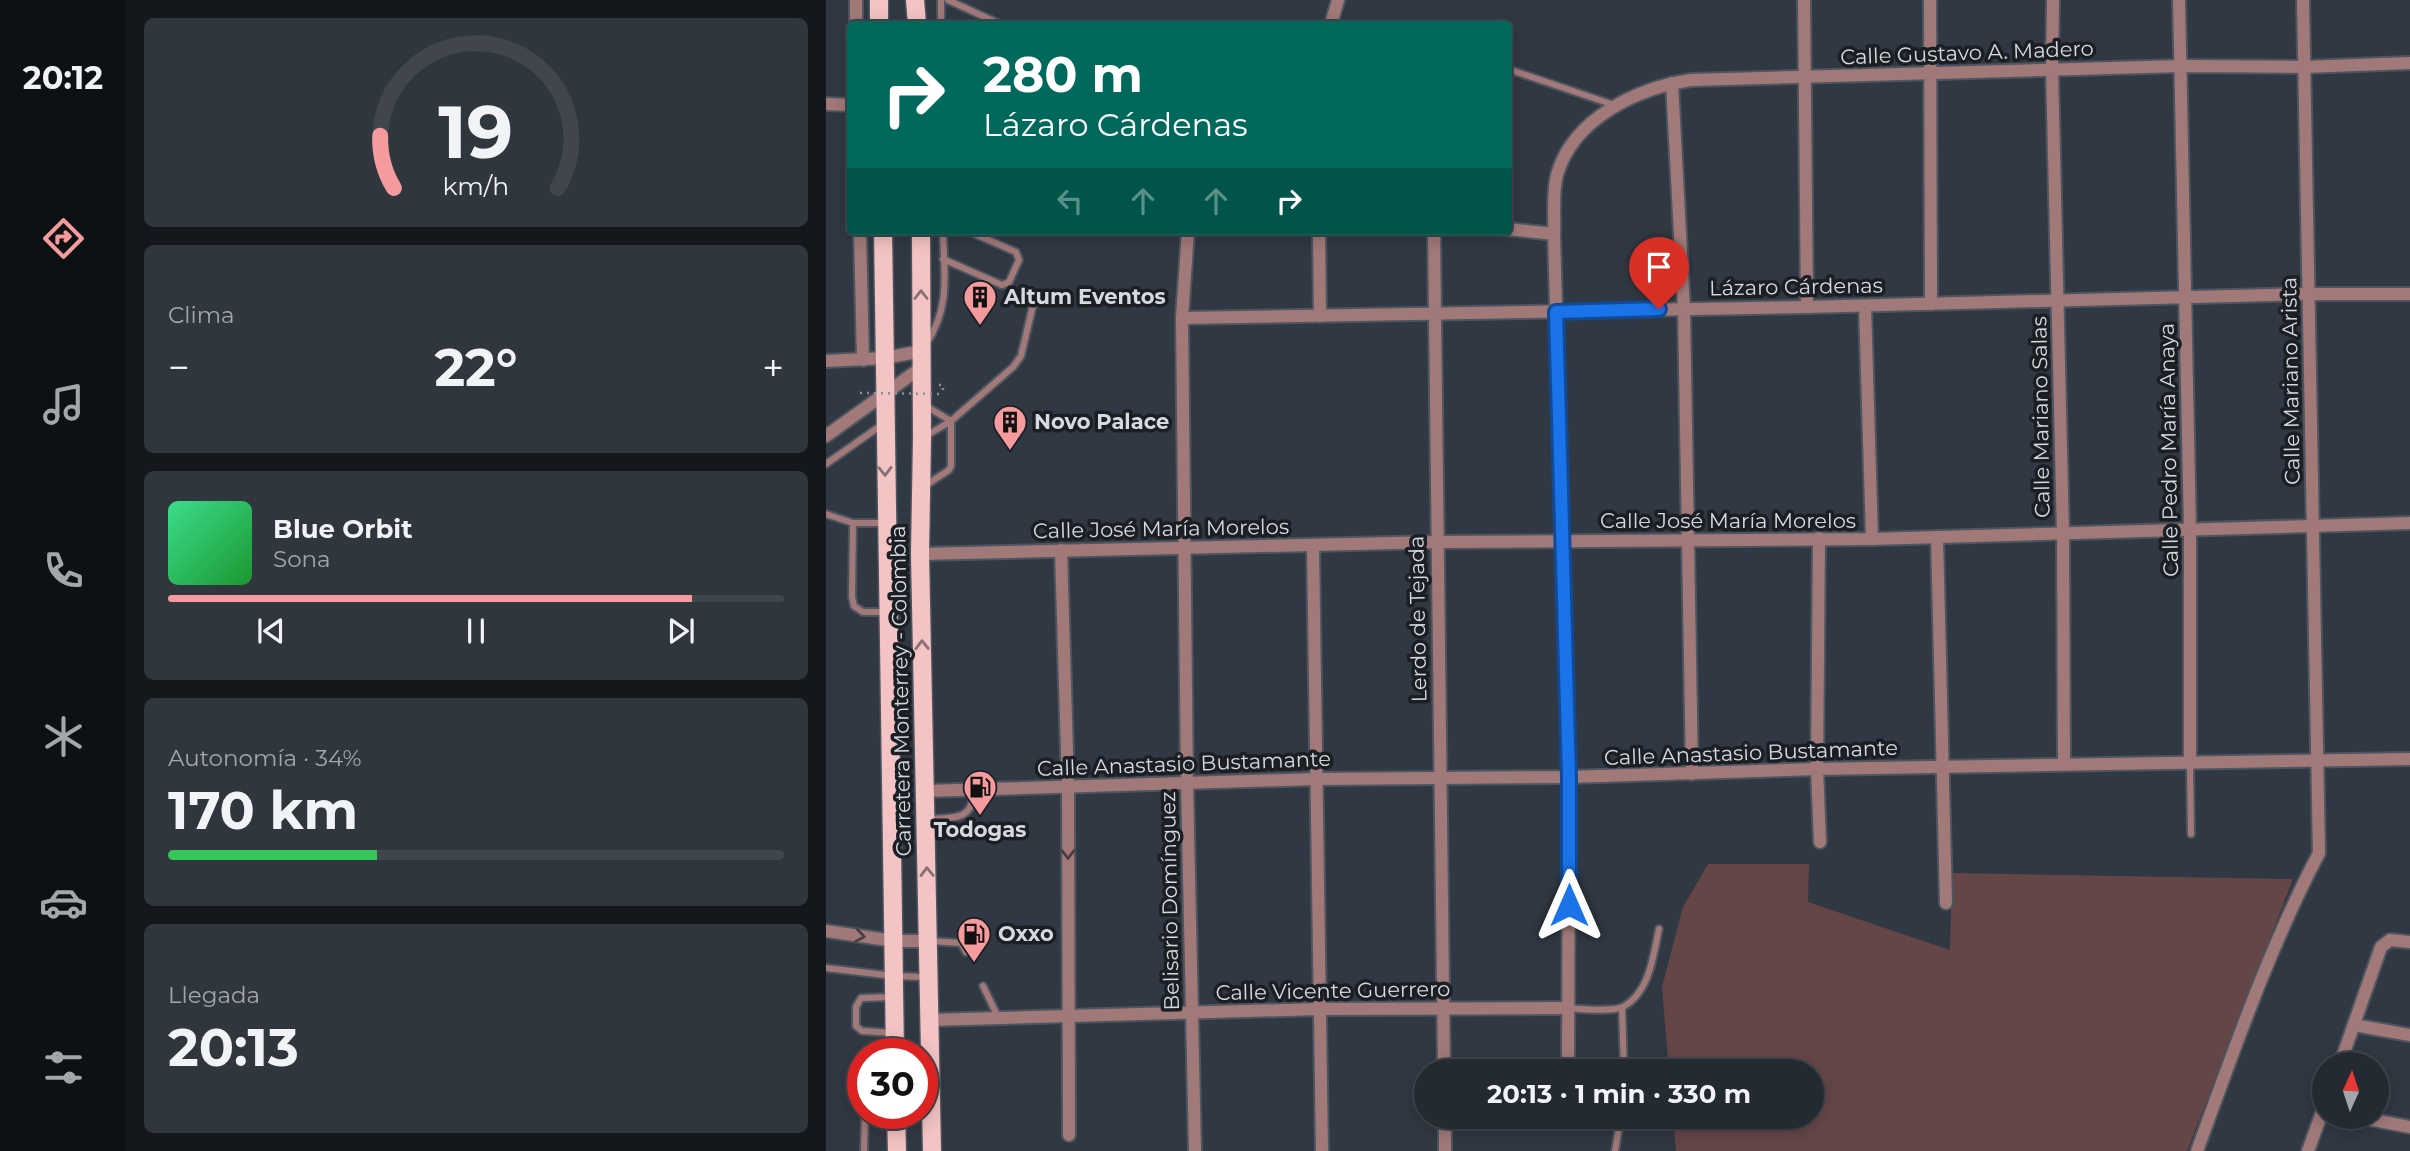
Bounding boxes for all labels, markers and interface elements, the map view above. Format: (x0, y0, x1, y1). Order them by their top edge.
street label: Calle Gustavo A. Madero (1840, 36, 2094, 69)
text: 280 m (983, 45, 1143, 104)
icon: right (868, 49, 959, 140)
text: 20:12 (23, 58, 103, 97)
text: 19 (439, 89, 513, 177)
text: Lázaro Cárdenas (983, 105, 1248, 144)
text: km/h (443, 171, 509, 201)
icon: left (1051, 182, 1089, 220)
icon: ahead (1124, 182, 1162, 220)
icon: ahead (1197, 182, 1235, 220)
icon: right (1270, 182, 1308, 220)
icon: directions (39, 214, 88, 263)
pin (1629, 237, 1689, 309)
icon: arrive (1640, 248, 1678, 286)
street label: Lázaro Cárdenas (1709, 272, 1883, 301)
street label: Calle Mariano Arista (2276, 277, 2305, 485)
building icon: Altum Eventos (961, 278, 999, 327)
place label: Altum Eventos (1003, 284, 1166, 309)
one-way arrow (913, 289, 929, 300)
text: Clima (168, 301, 235, 329)
street label: Calle Mariano Salas (2026, 316, 2055, 518)
street label: Calle Pedro María Anaya (2154, 323, 2183, 577)
text: 22° (434, 336, 518, 399)
text: − (168, 344, 190, 391)
text: + (762, 344, 784, 391)
icon: music (39, 380, 88, 429)
building icon: Novo Palace (991, 403, 1029, 452)
place label: Novo Palace (1034, 409, 1169, 434)
one-way arrow (877, 466, 893, 476)
street label: Calle José María Morelos (1600, 508, 1856, 533)
text: Blue Orbit (273, 513, 412, 545)
street label: Calle José María Morelos (1033, 514, 1289, 543)
street label: Carretera Monterrey - Colombia (885, 525, 916, 857)
street label: Lerdo de Tejada (1404, 536, 1431, 703)
text: Sona (273, 545, 331, 573)
icon: phone (39, 546, 88, 595)
icon: previous (252, 612, 290, 650)
icon: pause (457, 612, 495, 650)
icon: next (662, 612, 700, 650)
one-way arrow (914, 639, 930, 650)
icon: climate (39, 712, 88, 761)
street label: Calle Anastasio Bustamante (1604, 735, 1898, 770)
text: Autonomía · 34% (168, 744, 362, 772)
street label: Calle Anastasio Bustamante (1037, 746, 1331, 781)
fuel station icon: Todogas (961, 768, 999, 817)
text: 170 km (168, 779, 358, 842)
street label: Belisario Domínguez (1155, 791, 1184, 1011)
place label: Todogas (934, 817, 1026, 842)
one-way arrow (1060, 849, 1076, 860)
one-way arrow (919, 867, 935, 877)
position arrow (1532, 868, 1606, 942)
icon: car (39, 878, 88, 927)
fuel station icon: Oxxo (955, 915, 993, 964)
place label: Oxxo (998, 921, 1054, 946)
one-way arrow (854, 929, 866, 944)
street label: Calle Vicente Guerrero (1215, 976, 1451, 1005)
text: Llegada (168, 981, 260, 1009)
text: 20:13 (168, 1016, 299, 1079)
speed limit sign: 30 (847, 1038, 938, 1129)
icon: filters (39, 1043, 88, 1092)
north arrow (2312, 1052, 2389, 1129)
map controls (2312, 1052, 2389, 1129)
text: 20:13 · 1 min · 330 m (1487, 1078, 1751, 1110)

